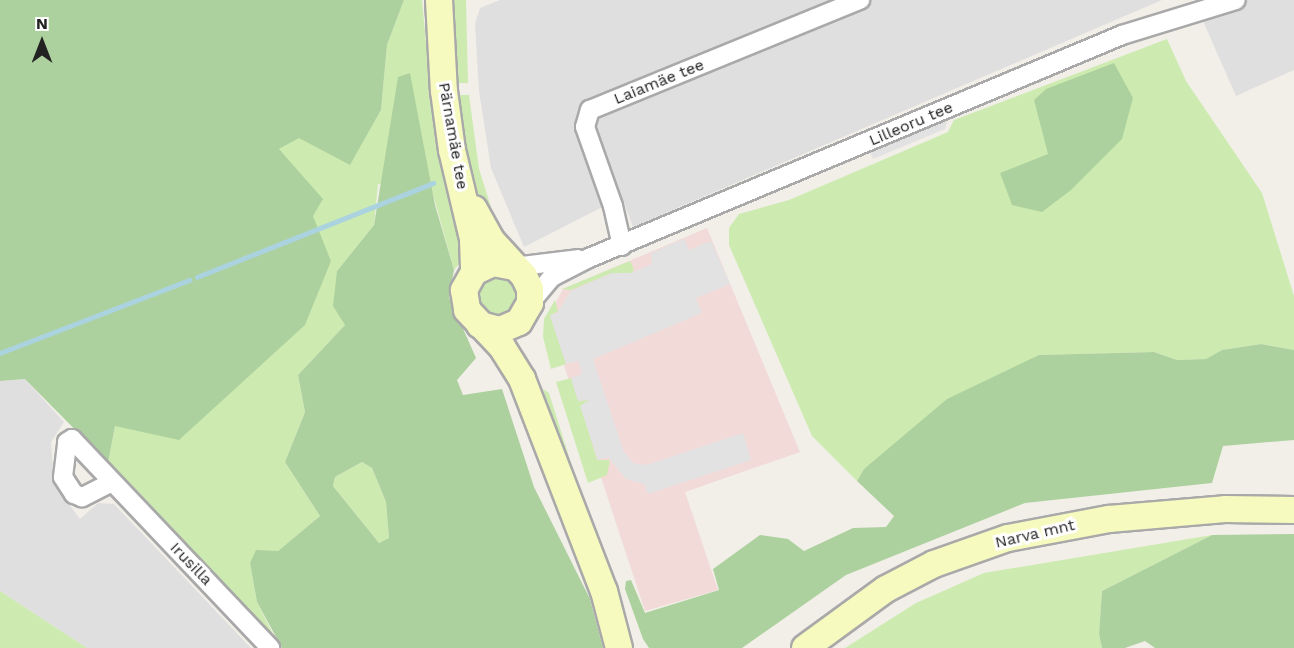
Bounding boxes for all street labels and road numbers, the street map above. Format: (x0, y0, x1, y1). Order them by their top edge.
street label: Laiamäe tee (611, 55, 707, 109)
street label: Pärnamäe tee (434, 81, 472, 191)
street label: Lilleoru tee (866, 98, 956, 150)
street label: Narva mnt (993, 515, 1077, 553)
street label: Irusilla (166, 538, 216, 590)

